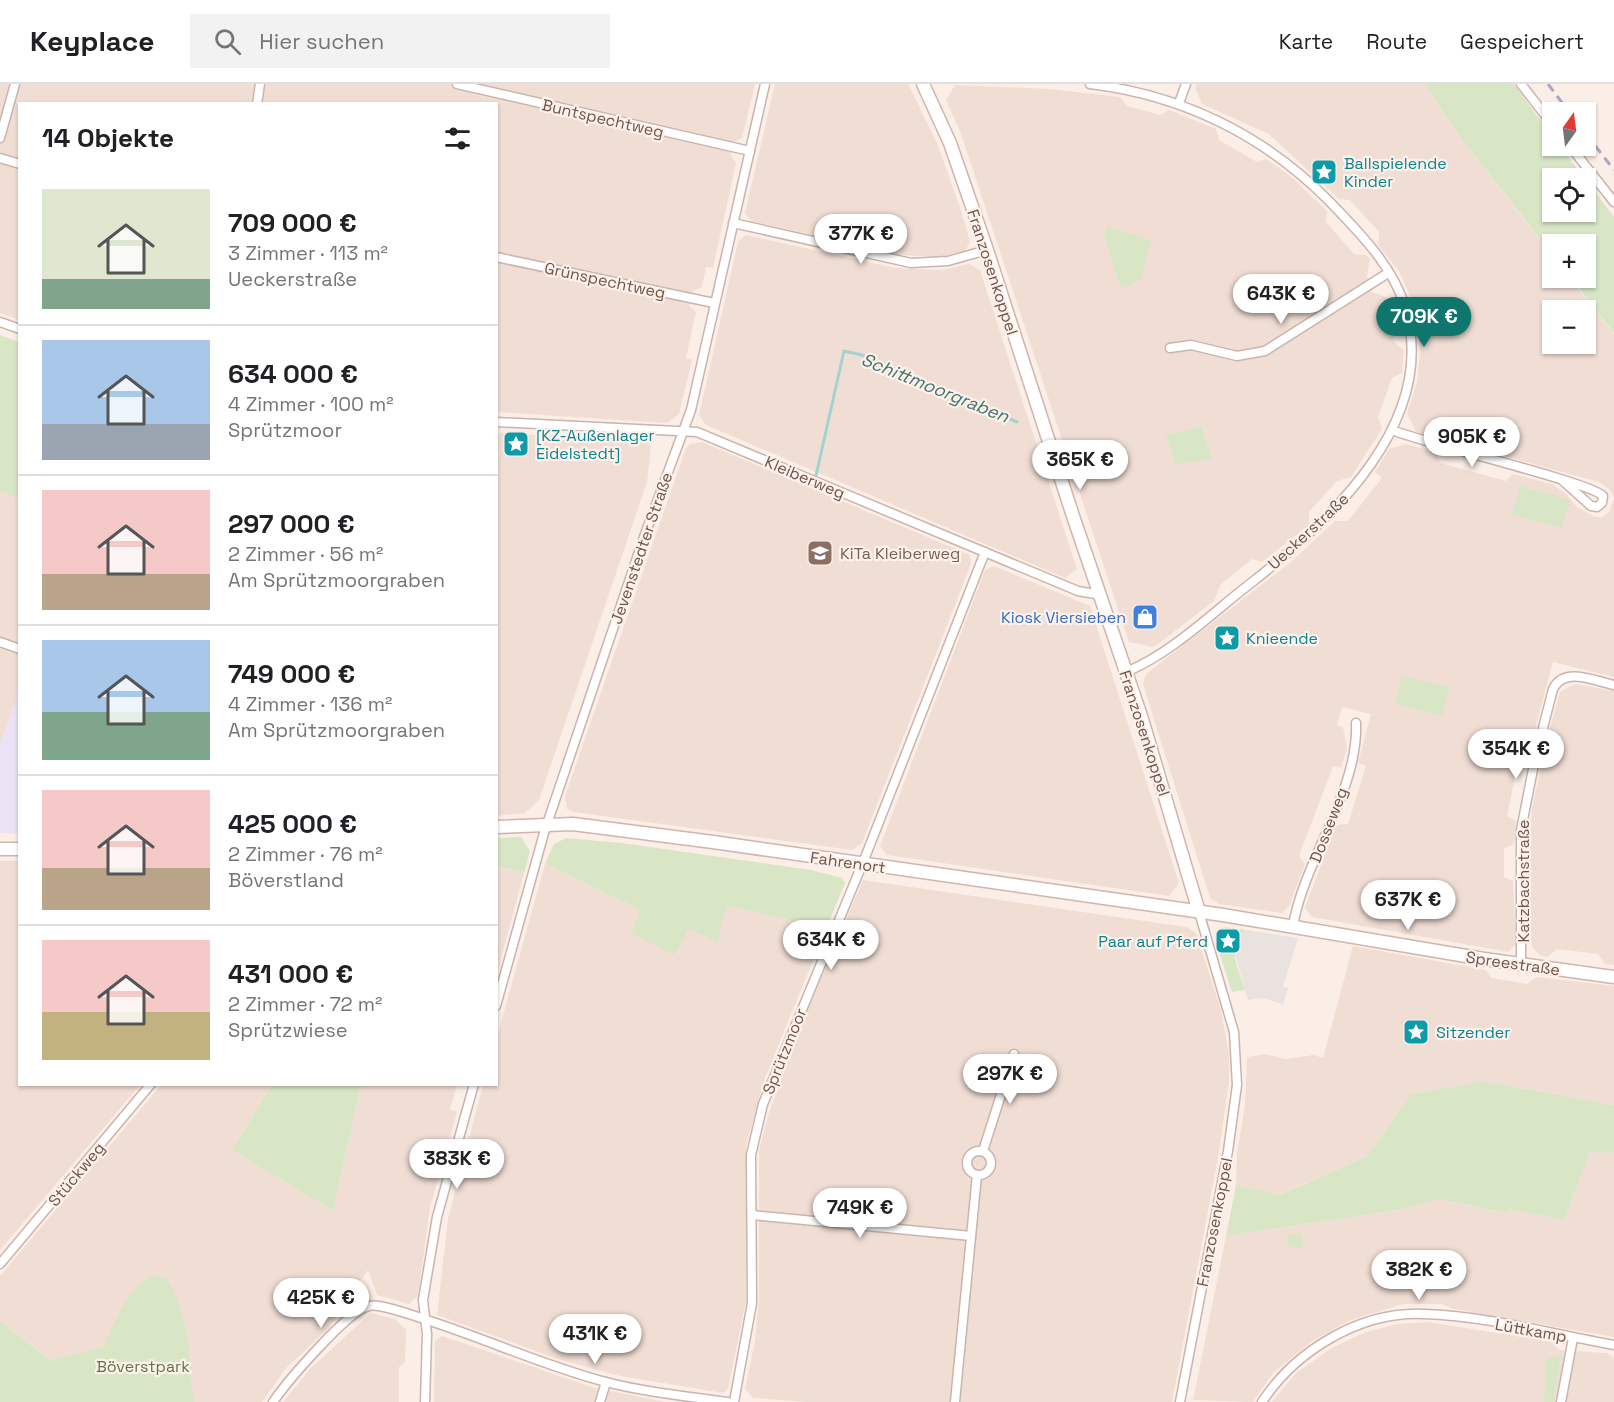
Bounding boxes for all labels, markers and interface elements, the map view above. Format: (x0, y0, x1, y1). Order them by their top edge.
search box (190, 14, 610, 68)
text: Keyplace (30, 23, 154, 59)
icon: search (211, 25, 244, 58)
text: Hier suchen (259, 27, 384, 55)
text: Karte (1279, 28, 1333, 55)
text: Route (1366, 28, 1427, 55)
text: Gespeichert (1460, 28, 1584, 55)
street label: Buntspechtweg (540, 94, 666, 143)
north arrow (1542, 102, 1596, 156)
map controls (1542, 102, 1596, 354)
text: 14 Objekte (42, 121, 174, 155)
icon: filters (441, 122, 474, 155)
place label: Ballspielende Kinder (1344, 153, 1447, 192)
place icon: Ballspielende Kinder (1309, 157, 1339, 187)
button: locate (1542, 168, 1596, 222)
text: 709 000 € (228, 206, 357, 240)
street label: Franzosenkoppel (962, 207, 1023, 338)
icon: home (90, 213, 162, 285)
pin: 377K € (812, 214, 910, 265)
text: 377K € (828, 220, 894, 246)
button: + (1542, 234, 1596, 288)
text: 3 Zimmer · 113 m² (228, 240, 388, 266)
street label: Grünspechtweg (542, 257, 667, 304)
text: Ueckerstraße (228, 266, 357, 292)
pin: 643K € (1232, 274, 1330, 325)
text: 643K € (1247, 280, 1315, 306)
pin: 709K € (1375, 297, 1473, 348)
button: − (1542, 300, 1596, 354)
text: 709K € (1390, 303, 1458, 329)
water label: Schittmoorgraben (858, 347, 1013, 428)
text: 634 000 € (228, 357, 358, 391)
icon: home (90, 364, 162, 436)
text: 4 Zimmer · 100 m² (228, 391, 394, 417)
text: Sprützmoor (228, 417, 342, 443)
pin: 905K € (1423, 417, 1521, 468)
text: 905K € (1438, 423, 1506, 449)
place label: [KZ-Außenlager Eidelstedt] (536, 425, 655, 464)
place icon: [KZ-Außenlager Eidelstedt] (501, 429, 531, 459)
pin: 365K € (1031, 440, 1129, 491)
text: 365K € (1046, 446, 1114, 472)
street label: Kleiberweg (761, 451, 848, 504)
street label: Jevenstedter Straße (606, 469, 677, 627)
street label: Ueckerstraße (1263, 488, 1353, 574)
text: 297 000 € (228, 507, 355, 541)
icon: home (90, 514, 162, 586)
school or university icon: KiTa Kleiberweg (805, 538, 835, 568)
text: 2 Zimmer · 56 m² (228, 541, 383, 567)
place label: KiTa Kleiberweg (840, 543, 960, 564)
text: Am Sprützmoorgraben (228, 567, 445, 593)
shop icon: Kiosk Viersieben (1130, 602, 1160, 632)
place label: Kiosk Viersieben (1001, 607, 1126, 628)
place icon: Knieende (1212, 623, 1242, 653)
place label: Knieende (1246, 628, 1318, 649)
text: 749 000 € (228, 657, 355, 691)
icon: home (90, 664, 162, 736)
street label: Franzosenkoppel (1114, 668, 1175, 799)
text: 4 Zimmer · 136 m² (228, 691, 392, 717)
text: Am Sprützmoorgraben (228, 717, 445, 743)
pin: 354K € (1467, 729, 1565, 780)
text: 354K € (1482, 735, 1550, 761)
street label: Dosseweg (1304, 784, 1352, 866)
text: 425 000 € (228, 807, 357, 841)
icon: home (90, 814, 162, 886)
street label: Katzbachstraße (1513, 820, 1534, 942)
text: 2 Zimmer · 76 m² (228, 841, 382, 867)
street label: Fahrenort (809, 847, 887, 878)
text: Böverstland (228, 867, 344, 893)
pin: 637K € (1359, 880, 1457, 931)
text: 637K € (1375, 886, 1441, 912)
pin: 634K € (782, 920, 880, 971)
text: 634K € (797, 926, 865, 952)
place icon: Paar auf Pferd (1213, 926, 1243, 956)
place label: Paar auf Pferd (1098, 931, 1208, 952)
street label: Spreestraße (1464, 946, 1561, 980)
text: 431 000 € (228, 957, 353, 991)
icon: home (90, 964, 162, 1036)
text: 2 Zimmer · 72 m² (228, 991, 382, 1017)
street label: Sprützmoor (758, 1005, 811, 1097)
text: Sprützwiese (228, 1017, 348, 1043)
place icon: Sitzender (1401, 1017, 1431, 1047)
place label: Sitzender (1436, 1022, 1510, 1043)
pin: 297K € (961, 1054, 1059, 1105)
text: 297K € (977, 1060, 1043, 1086)
street label: Stückweg (43, 1138, 109, 1211)
pin: 383K € (408, 1139, 506, 1190)
text: 383K € (423, 1145, 491, 1171)
street label: Franzosenkoppel (1192, 1156, 1237, 1288)
pin: 749K € (811, 1188, 909, 1239)
text: 749K € (827, 1194, 893, 1220)
pin: 382K € (1370, 1250, 1468, 1301)
text: 382K € (1385, 1256, 1453, 1282)
pin: 425K € (272, 1278, 370, 1329)
text: 425K € (287, 1284, 355, 1310)
pin: 431K € (546, 1314, 644, 1365)
street label: Lüttkamp (1493, 1314, 1569, 1347)
text: 431K € (563, 1320, 627, 1346)
park label: Böverstpark (96, 1356, 190, 1377)

